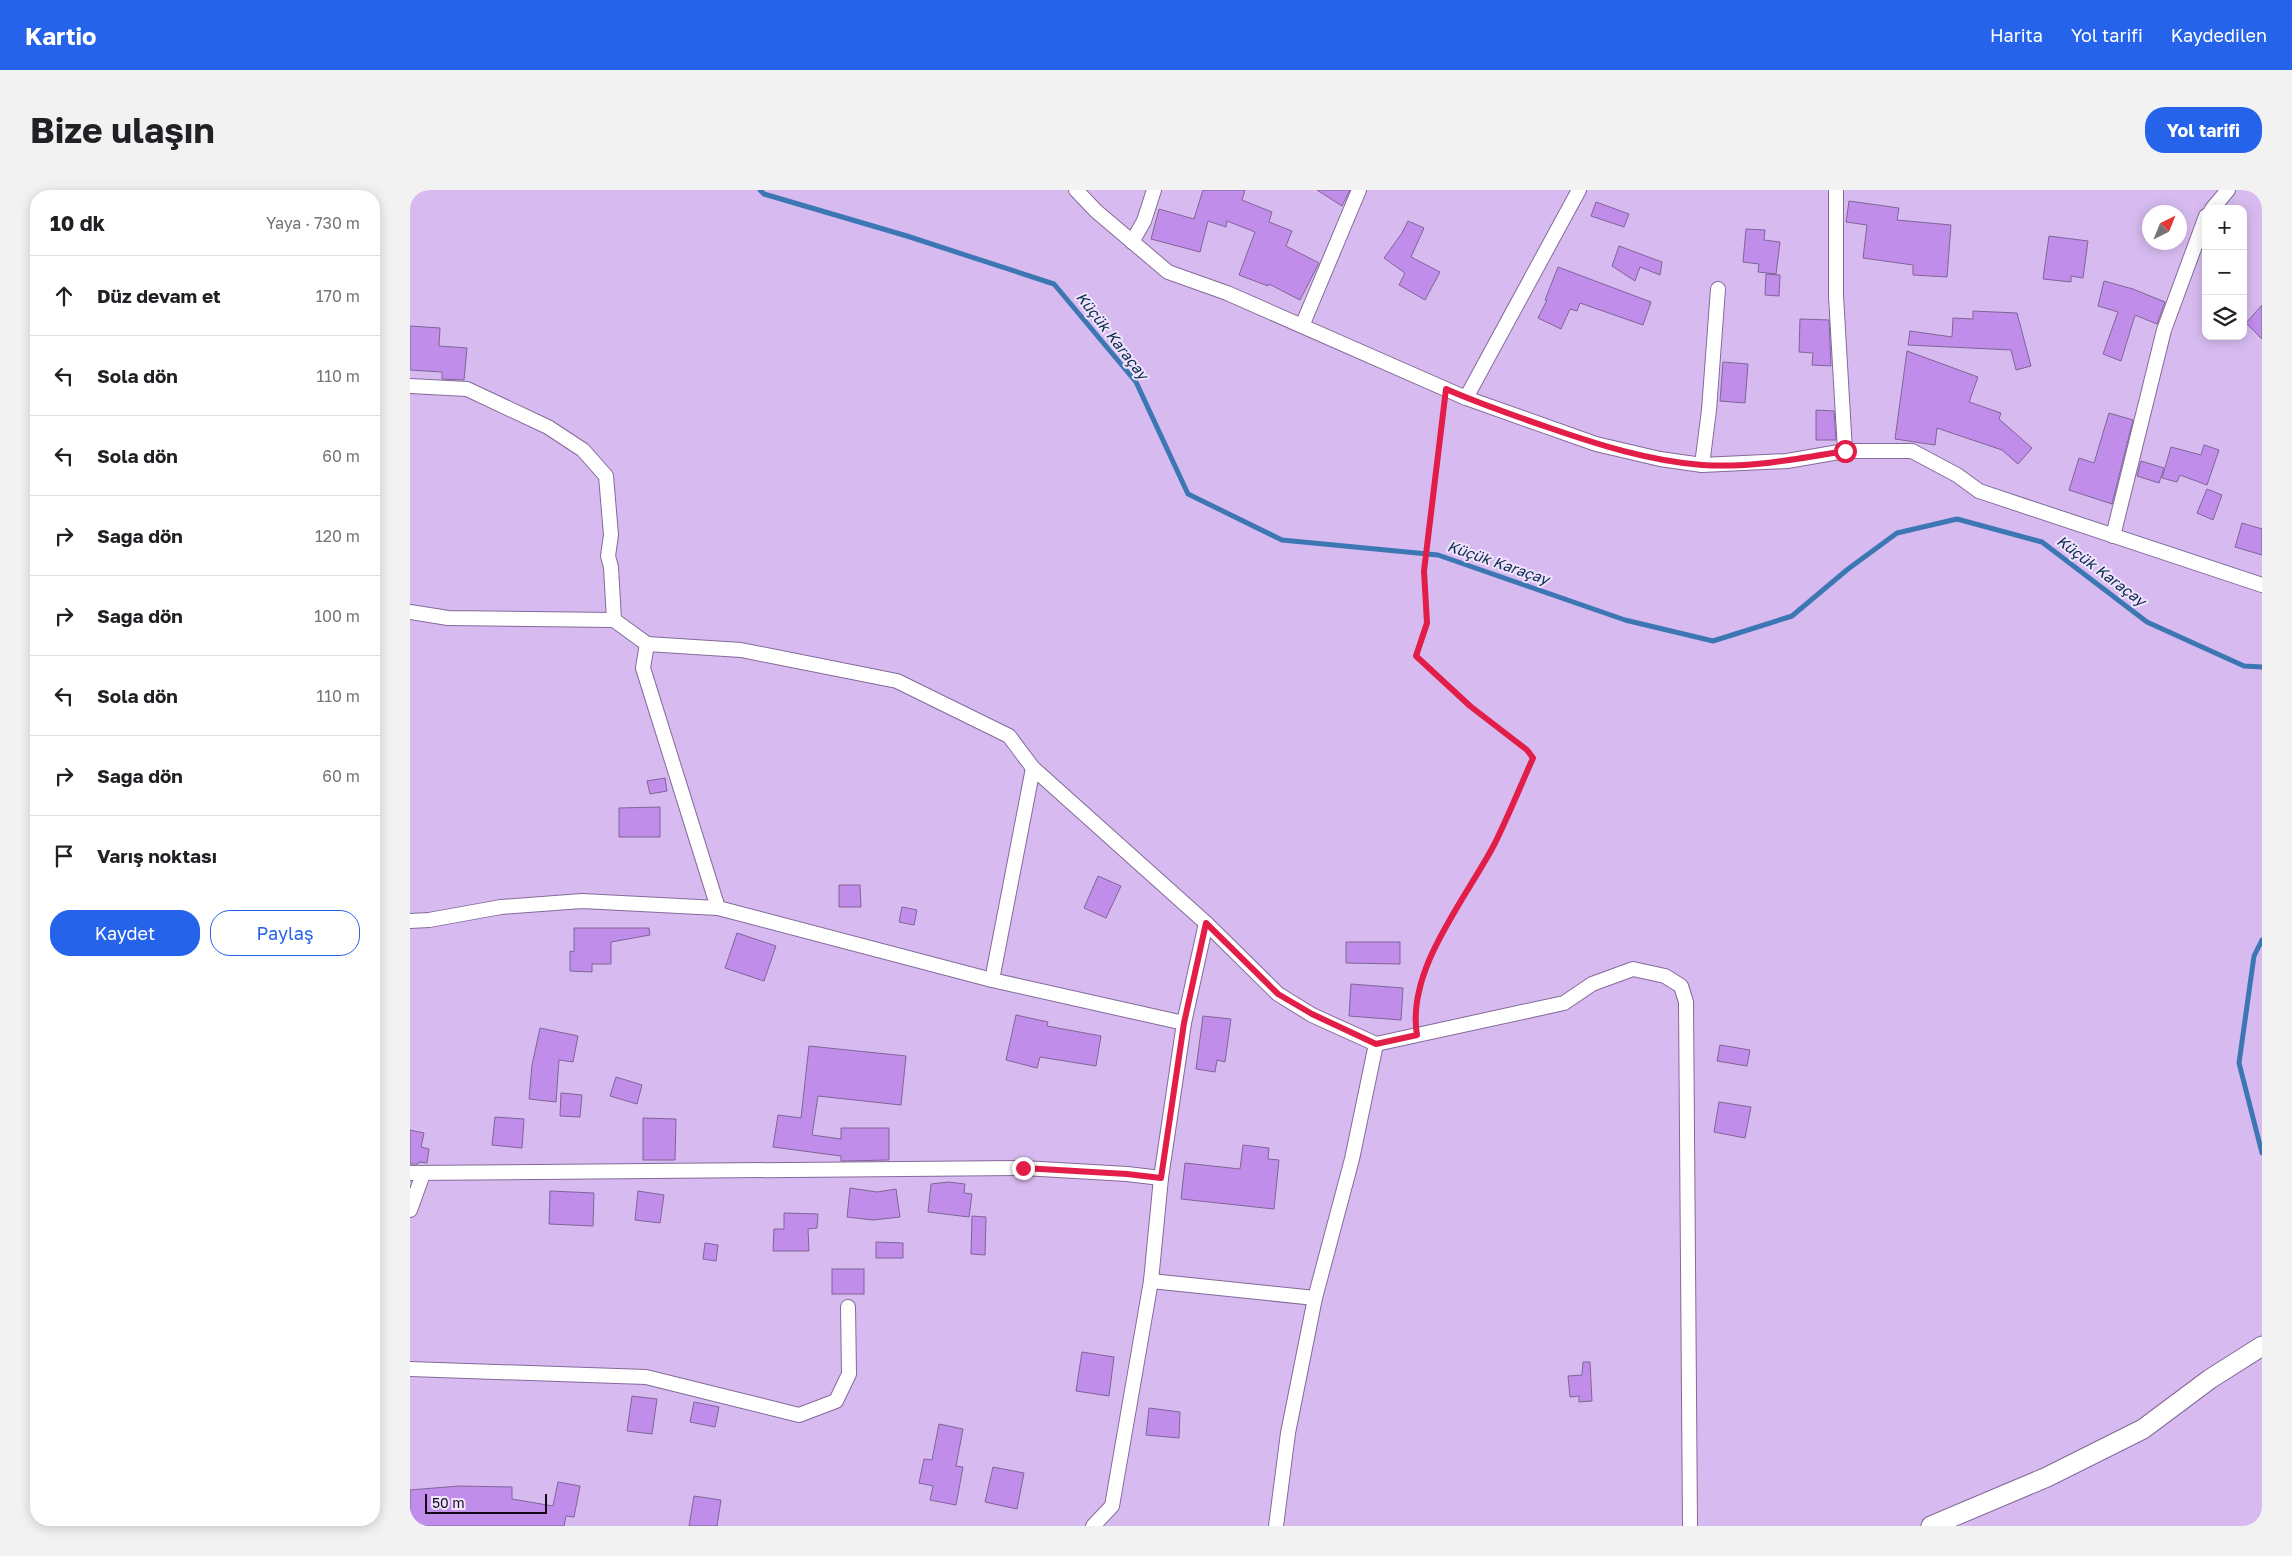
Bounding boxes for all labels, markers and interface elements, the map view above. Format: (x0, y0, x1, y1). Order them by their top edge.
text: Kartio (25, 21, 97, 50)
text: Harita (1990, 24, 2043, 46)
text: Yol tarifi (2071, 24, 2143, 46)
text: Kaydedilen (2171, 24, 2267, 46)
button: Yol tarifi (2145, 107, 2262, 153)
text: Bize ulaşın (30, 109, 215, 151)
north arrow (2142, 205, 2187, 250)
map controls (2202, 205, 2247, 340)
button: + (2202, 205, 2247, 250)
text: 10 dk (50, 210, 105, 236)
text: Yaya · 730 m (266, 213, 360, 233)
button: − (2202, 250, 2247, 295)
icon: ahead (50, 282, 78, 310)
text: Düz devam et (97, 284, 221, 307)
text: 170 m (316, 286, 360, 306)
water label: Küçük Karaçay (1072, 288, 1154, 385)
button: layers (2202, 295, 2247, 340)
icon: left (50, 362, 78, 390)
text: Sola dön (97, 364, 178, 387)
text: 110 m (316, 366, 360, 386)
route start (1834, 440, 1857, 463)
icon: left (50, 442, 78, 470)
text: Sola dön (97, 444, 178, 467)
text: 60 m (322, 446, 360, 466)
icon: right (50, 522, 78, 550)
text: Sağa dön (97, 524, 183, 547)
text: 120 m (315, 526, 360, 546)
water label: Küçük Karaçay (2053, 531, 2152, 612)
water label: Küçük Karaçay (1445, 536, 1554, 590)
icon: right (50, 602, 78, 630)
text: Sağa dön (97, 604, 183, 627)
text: 100 m (314, 606, 360, 626)
icon: left (50, 682, 78, 710)
text: Sola dön (97, 684, 178, 707)
text: 110 m (316, 686, 360, 706)
icon: right (50, 762, 78, 790)
text: Sağa dön (97, 764, 183, 787)
text: 60 m (322, 766, 360, 786)
icon: arrive (50, 842, 78, 870)
text: Varış noktası (97, 844, 217, 867)
button: Kaydet (50, 910, 200, 956)
button: Paylaş (210, 910, 360, 956)
route end (1012, 1157, 1035, 1180)
scale bar (425, 1491, 548, 1514)
text: 50 m (432, 1494, 465, 1511)

